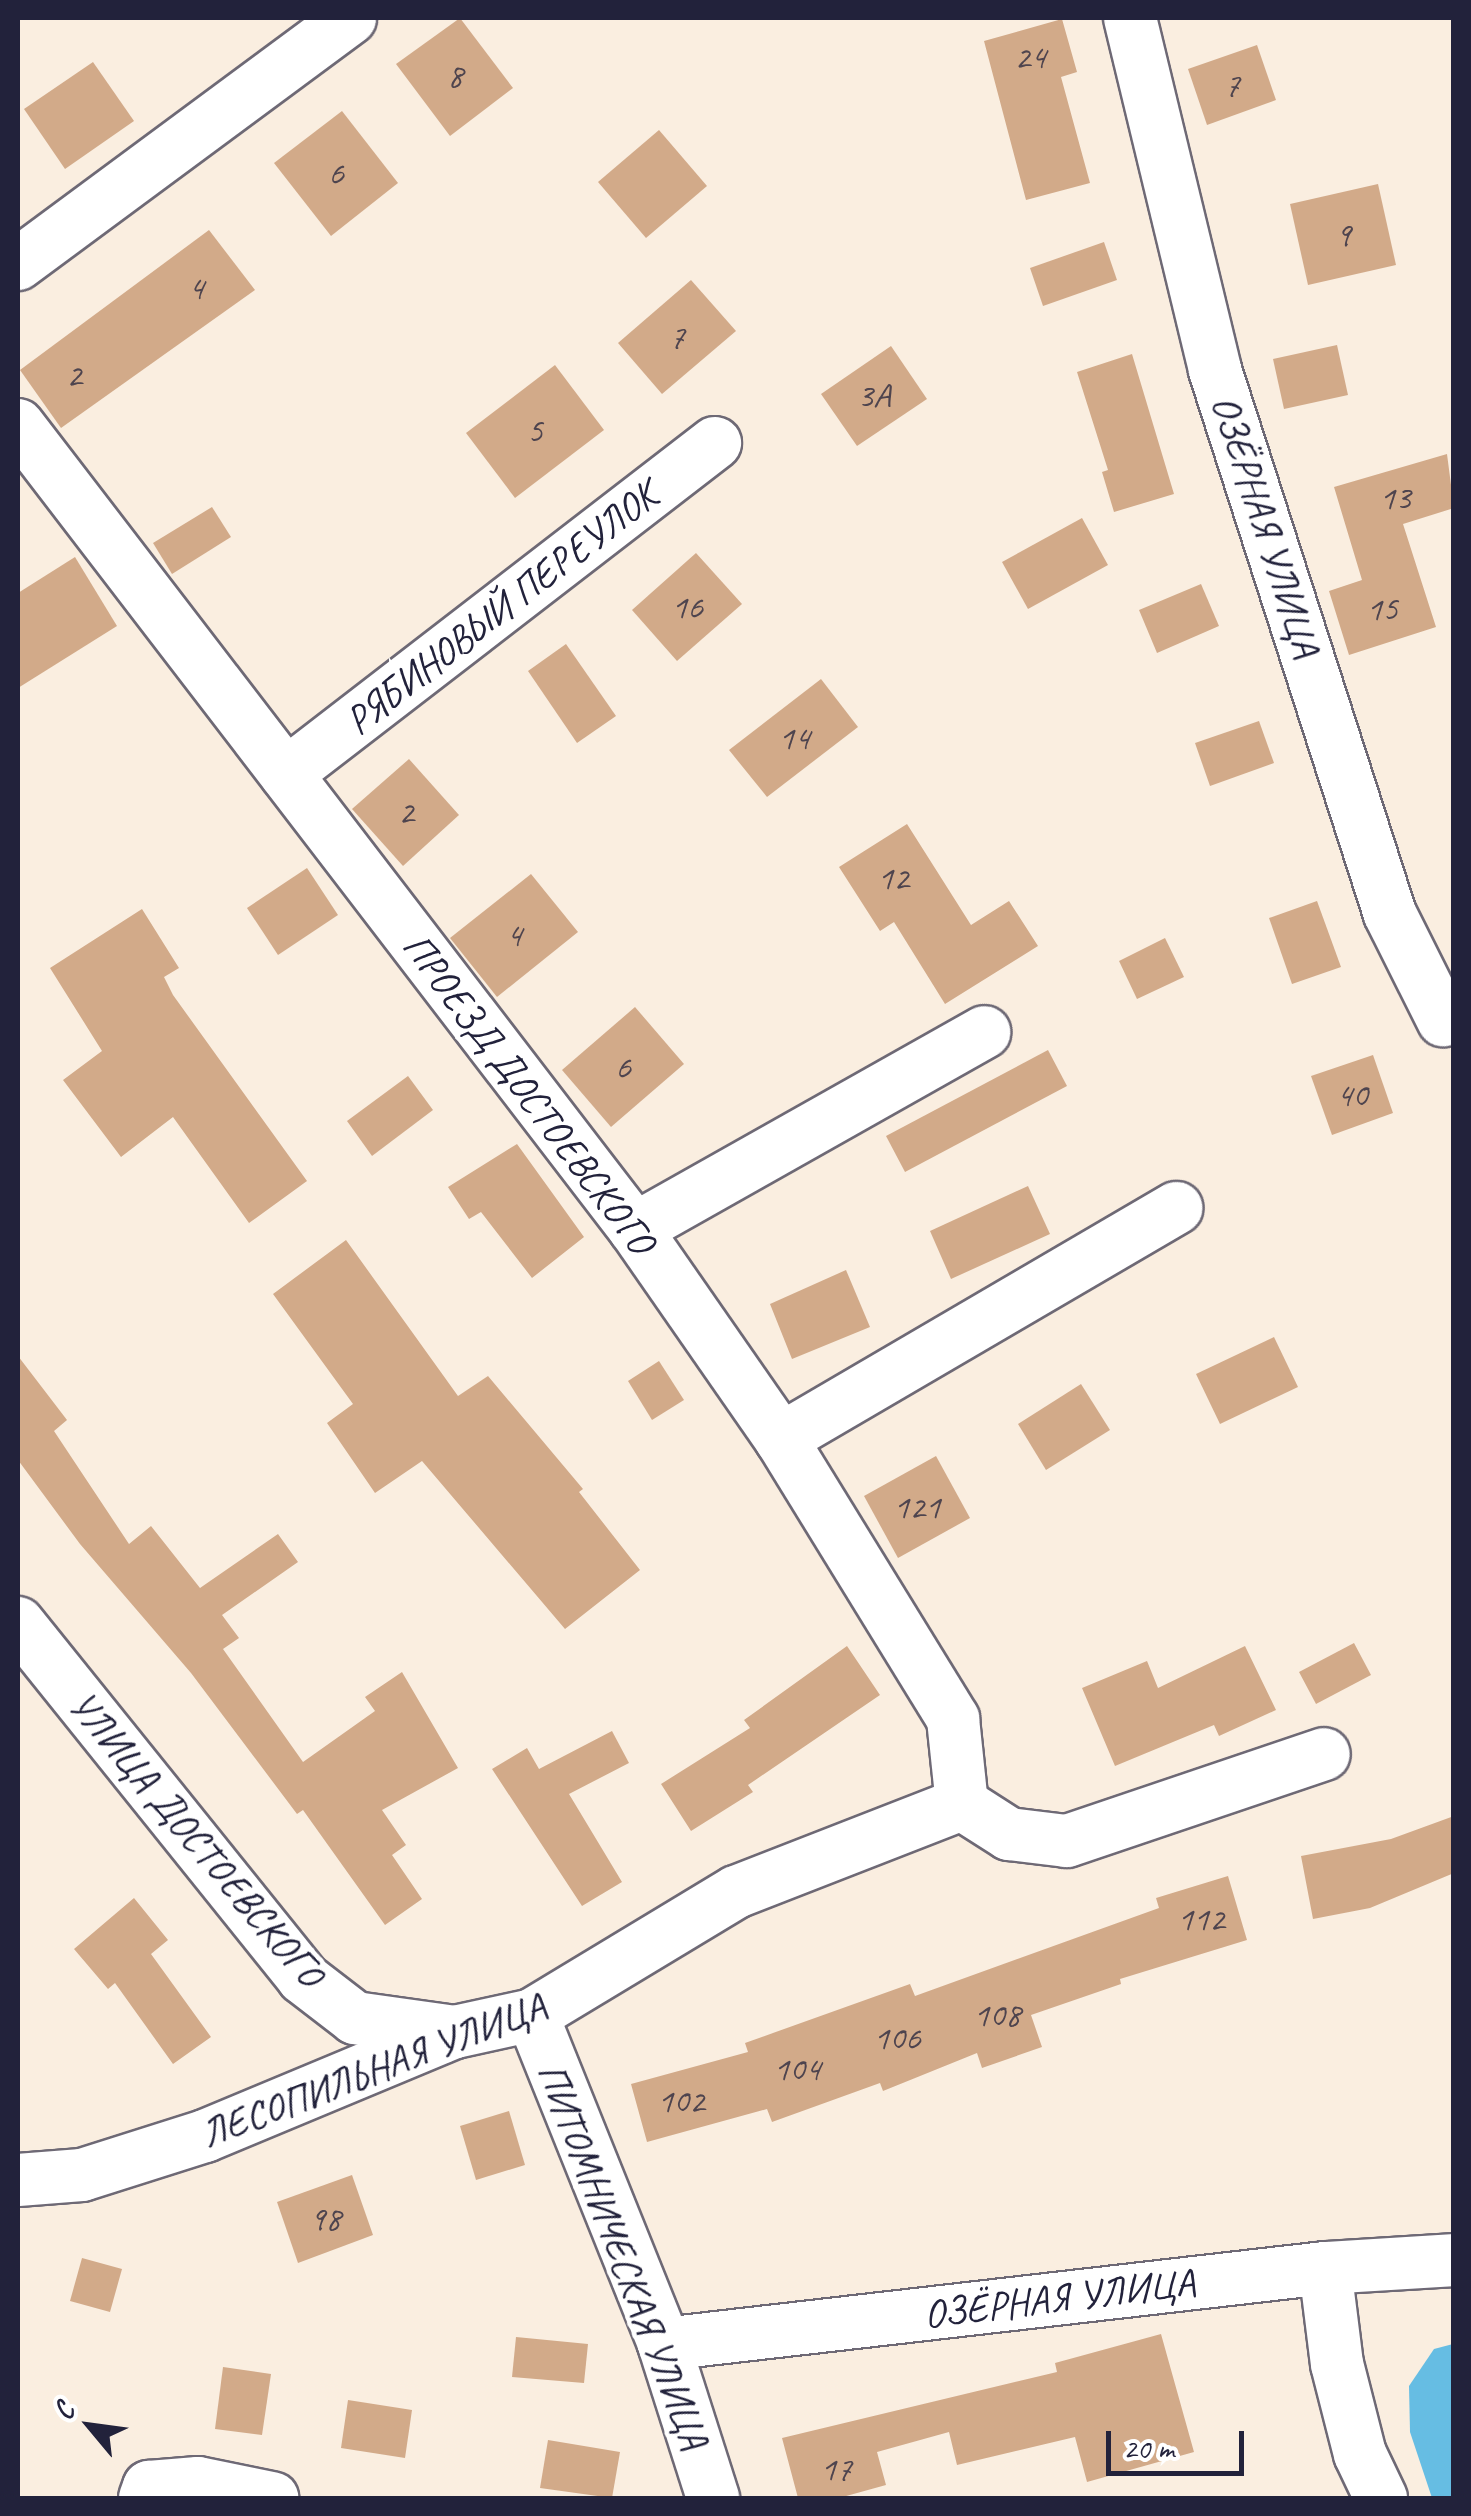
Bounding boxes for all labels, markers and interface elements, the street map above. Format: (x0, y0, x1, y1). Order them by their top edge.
house number: 24 (1014, 36, 1046, 78)
house number: 8 (447, 55, 463, 97)
house number: 7 (1224, 64, 1240, 106)
house number: 6 (328, 152, 344, 194)
house number: 9 (1335, 214, 1351, 256)
house number: 4 (188, 267, 204, 309)
house number: 7 (669, 316, 685, 358)
house number: 2 (66, 354, 82, 396)
house number: 3А (857, 375, 891, 417)
street label: ОЗЁРНАЯ УЛИЦА (1201, 390, 1331, 662)
house number: 5 (527, 410, 543, 452)
street label: РЯБИНОВЫЙ ПЕРЕУЛОК (335, 471, 667, 745)
house number: 13 (1379, 477, 1411, 519)
house number: 16 (671, 586, 703, 628)
house number: 15 (1366, 588, 1398, 630)
house number: 14 (778, 717, 810, 759)
house number: 2 (398, 791, 414, 833)
house number: 12 (877, 857, 909, 899)
house number: 4 (506, 914, 522, 956)
street label: ПРОЕЗД ДОСТОЕВСКОГО (393, 924, 665, 1262)
house number: 6 (615, 1046, 631, 1088)
house number: 40 (1336, 1074, 1368, 1116)
house number: 121 (893, 1486, 941, 1528)
street label: УЛИЦА ДОСТОЕВСКОГО (59, 1682, 333, 1996)
house number: 112 (1177, 1898, 1225, 1940)
street label: ЛЕСОПИЛЬНАЯ УЛИЦА (195, 1983, 551, 2157)
house number: 108 (973, 1994, 1021, 2036)
house number: 106 (873, 2017, 921, 2059)
house number: 104 (773, 2048, 821, 2090)
street label: ПИТОМНИЧЕСКАЯ УЛИЦА (527, 2055, 719, 2457)
house number: 102 (657, 2080, 705, 2122)
house number: 98 (309, 2198, 341, 2240)
street label: ОЗЁРНАЯ УЛИЦА (922, 2258, 1196, 2338)
north arrow (40, 2376, 140, 2476)
text: С (45, 2397, 82, 2426)
scale bar (1111, 2411, 1248, 2473)
text: 20 m (1123, 2429, 1174, 2467)
house number: 17 (820, 2448, 852, 2490)

